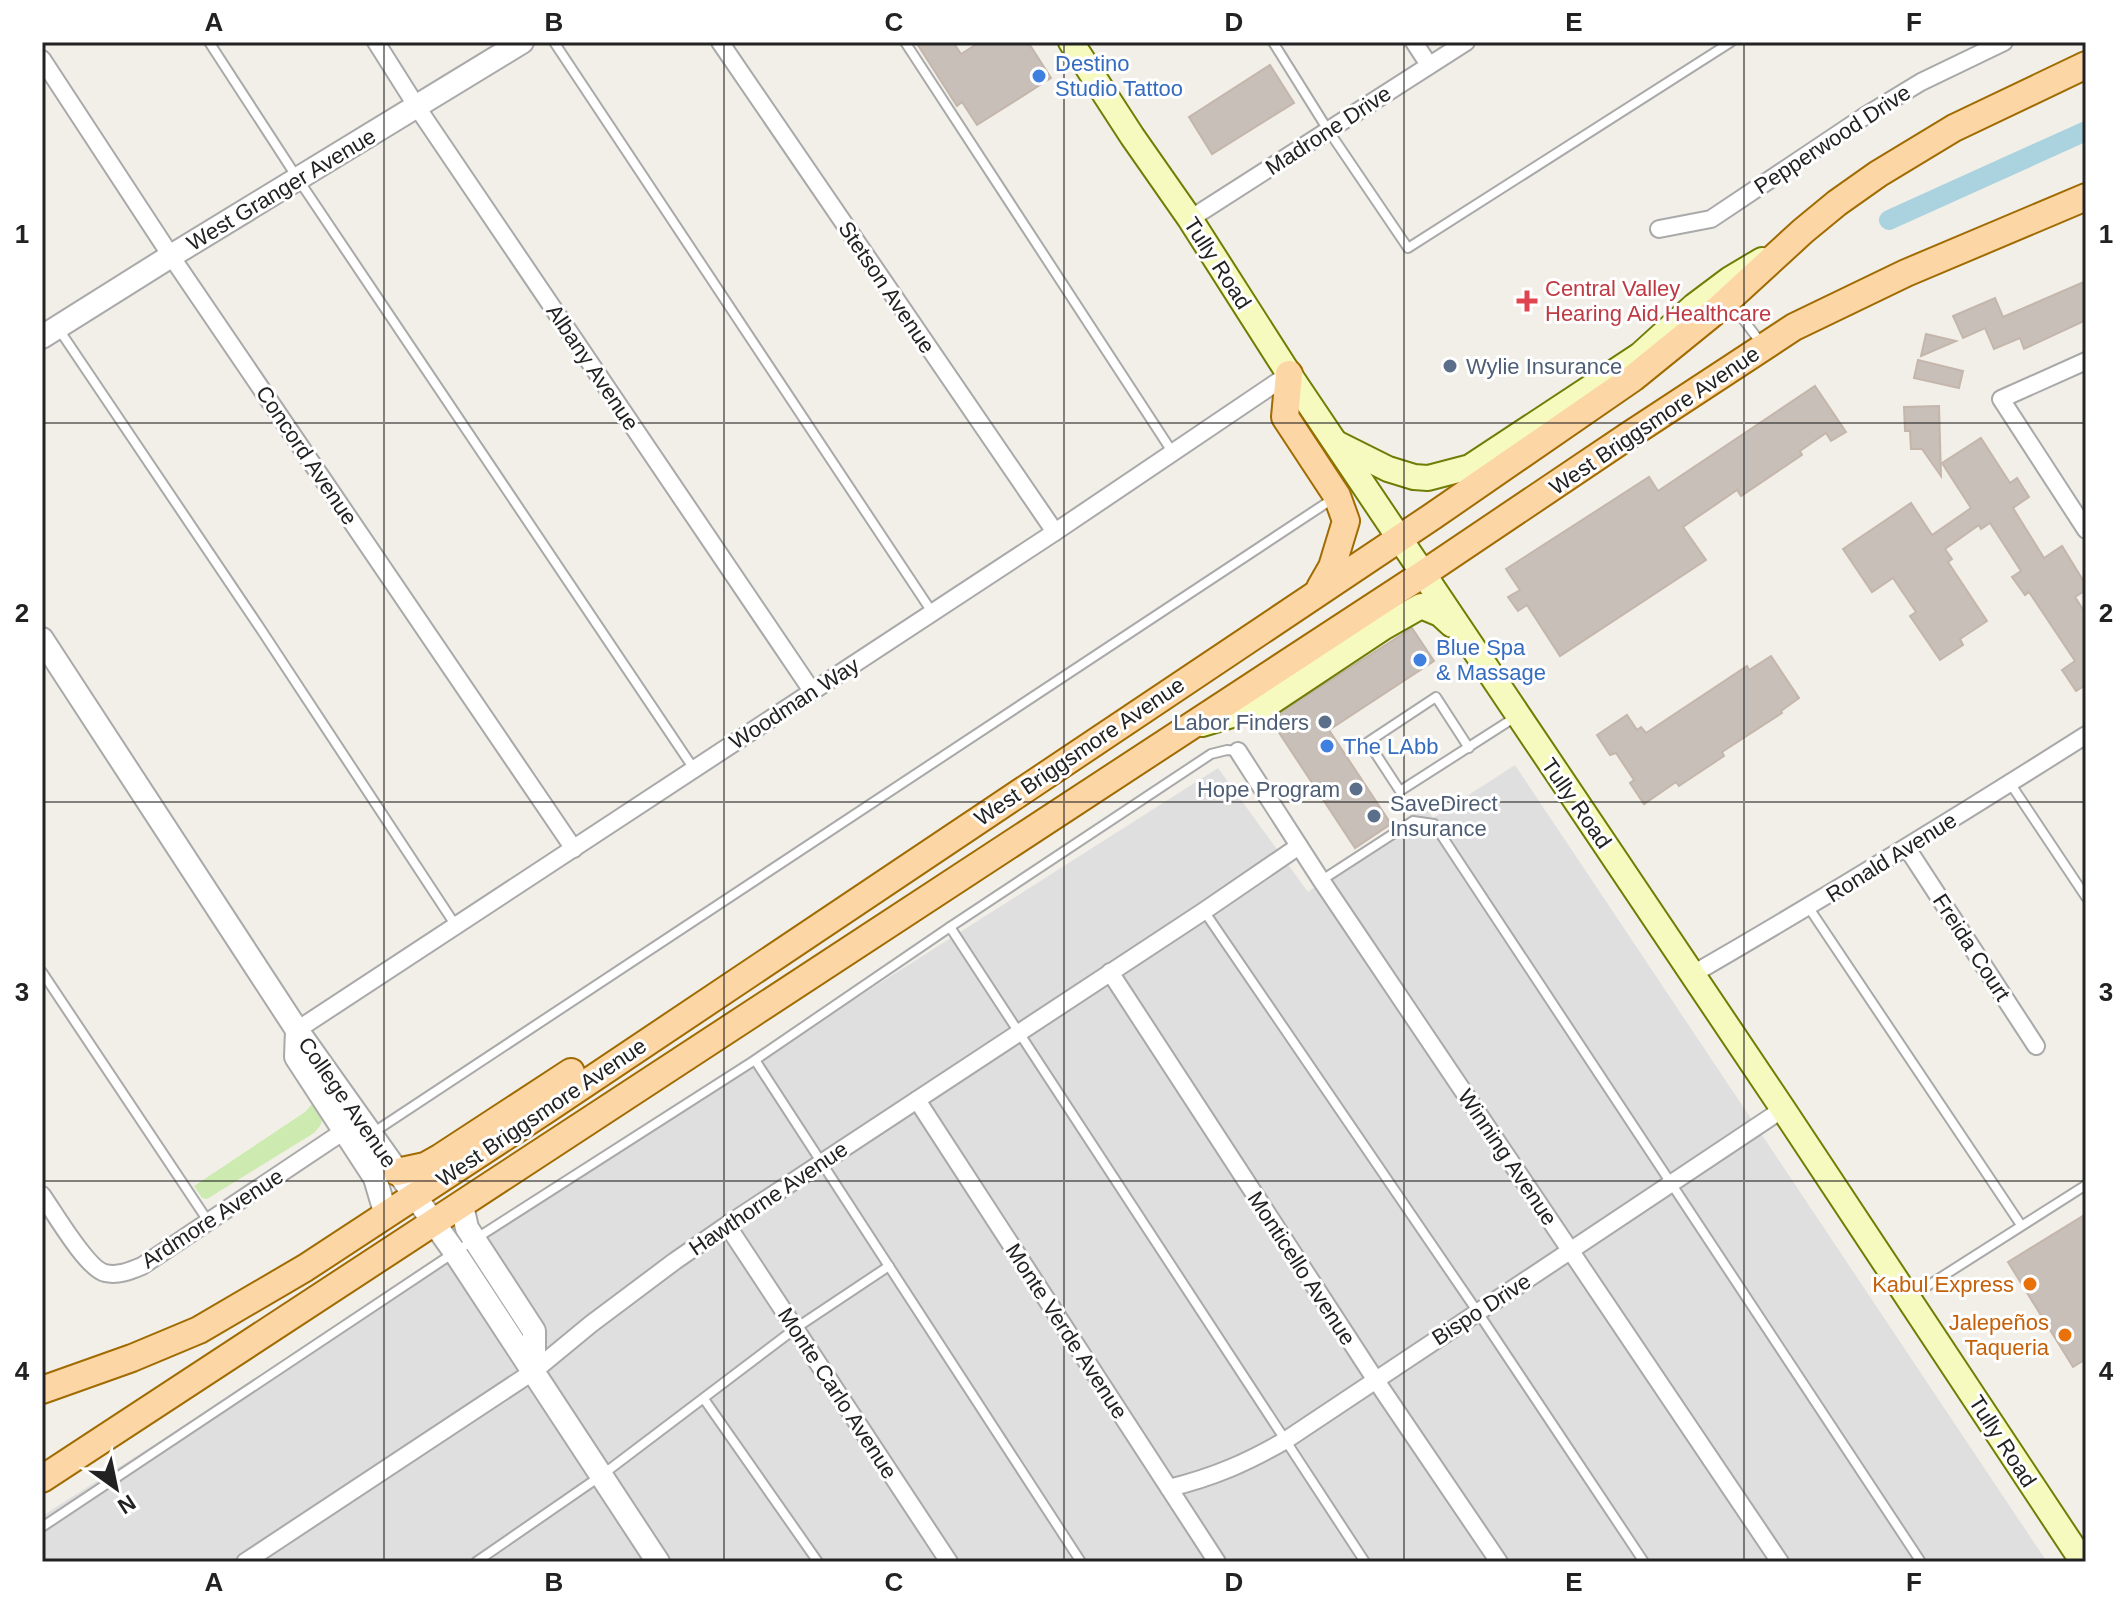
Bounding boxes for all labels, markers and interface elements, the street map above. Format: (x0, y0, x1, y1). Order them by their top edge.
text: A (205, 7, 224, 37)
text: B (545, 7, 563, 37)
text: C (885, 7, 904, 37)
text: D (1225, 7, 1243, 37)
text: E (1565, 7, 1583, 37)
text: F (1906, 7, 1922, 37)
place label: Destino Studio Tattoo (1055, 51, 1183, 101)
marker: Destino Studio Tattoo (1030, 67, 1048, 85)
street label: Pepperwood Drive (1750, 80, 1915, 199)
street label: Madrone Drive (1261, 81, 1396, 180)
street label: West Granger Avenue (182, 123, 380, 256)
street label: Tully Road (1179, 213, 1256, 314)
street label: Stetson Avenue (833, 217, 940, 358)
text: 1 (15, 219, 29, 249)
text: 1 (2099, 219, 2113, 249)
place label: Central Valley Hearing Aid Healthcare (1545, 276, 1771, 326)
marker: Central Valley Hearing Aid Healthcare (1516, 290, 1538, 312)
street label: Albany Avenue (541, 300, 644, 435)
street label: West Briggsmore Avenue (1545, 341, 1764, 500)
place label: Wylie Insurance (1466, 354, 1622, 379)
marker: Wylie Insurance (1441, 357, 1459, 375)
street label: Concord Avenue (251, 381, 362, 530)
text: 2 (15, 598, 29, 628)
text: 2 (2099, 598, 2113, 628)
place label: Blue Spa & Massage (1436, 635, 1546, 685)
marker: Blue Spa & Massage (1411, 651, 1429, 669)
street label: Woodman Way (725, 652, 864, 755)
street label: West Briggsmore Avenue (970, 672, 1189, 831)
place label: Labor Finders (1173, 710, 1309, 735)
marker: Labor Finders (1316, 713, 1334, 731)
place label: The LAbb (1343, 734, 1438, 759)
marker: The LAbb (1318, 737, 1336, 755)
street label: Tully Road (1536, 753, 1617, 853)
place label: Hope Program (1197, 777, 1340, 802)
marker: Hope Program (1347, 780, 1365, 798)
place label: SaveDirect Insurance (1390, 791, 1498, 841)
marker: SaveDirect Insurance (1365, 807, 1383, 825)
street label: Ronald Avenue (1822, 807, 1961, 907)
street label: Freida Court (1928, 889, 2015, 1005)
text: 3 (15, 977, 29, 1007)
text: 3 (2099, 977, 2113, 1007)
street label: College Avenue (293, 1032, 402, 1172)
street label: West Briggsmore Avenue (432, 1033, 651, 1192)
street label: Winning Avenue (1453, 1085, 1562, 1230)
street label: Hawthorne Avenue (684, 1136, 852, 1261)
street label: Ardmore Avenue (137, 1163, 288, 1273)
street label: Monticello Avenue (1243, 1187, 1361, 1350)
street label: Monte Verde Avenue (1001, 1239, 1133, 1424)
street label: Bispo Drive (1427, 1268, 1535, 1351)
place label: Kabul Express (1872, 1272, 2014, 1297)
marker: Kabul Express (2021, 1275, 2039, 1293)
street label: Monte Carlo Avenue (773, 1303, 902, 1484)
place label: Jalepeños Taqueria (1949, 1310, 2050, 1360)
marker: Jalepeños Taqueria (2056, 1326, 2074, 1344)
text: 4 (15, 1356, 30, 1386)
text: 4 (2099, 1356, 2114, 1386)
street label: Tully Road (1964, 1391, 2041, 1492)
north arrow (76, 1448, 156, 1528)
text: N (113, 1490, 140, 1519)
text: A (205, 1567, 224, 1597)
text: B (545, 1567, 563, 1597)
text: C (885, 1567, 904, 1597)
text: D (1225, 1567, 1243, 1597)
text: E (1565, 1567, 1583, 1597)
text: F (1906, 1567, 1922, 1597)

